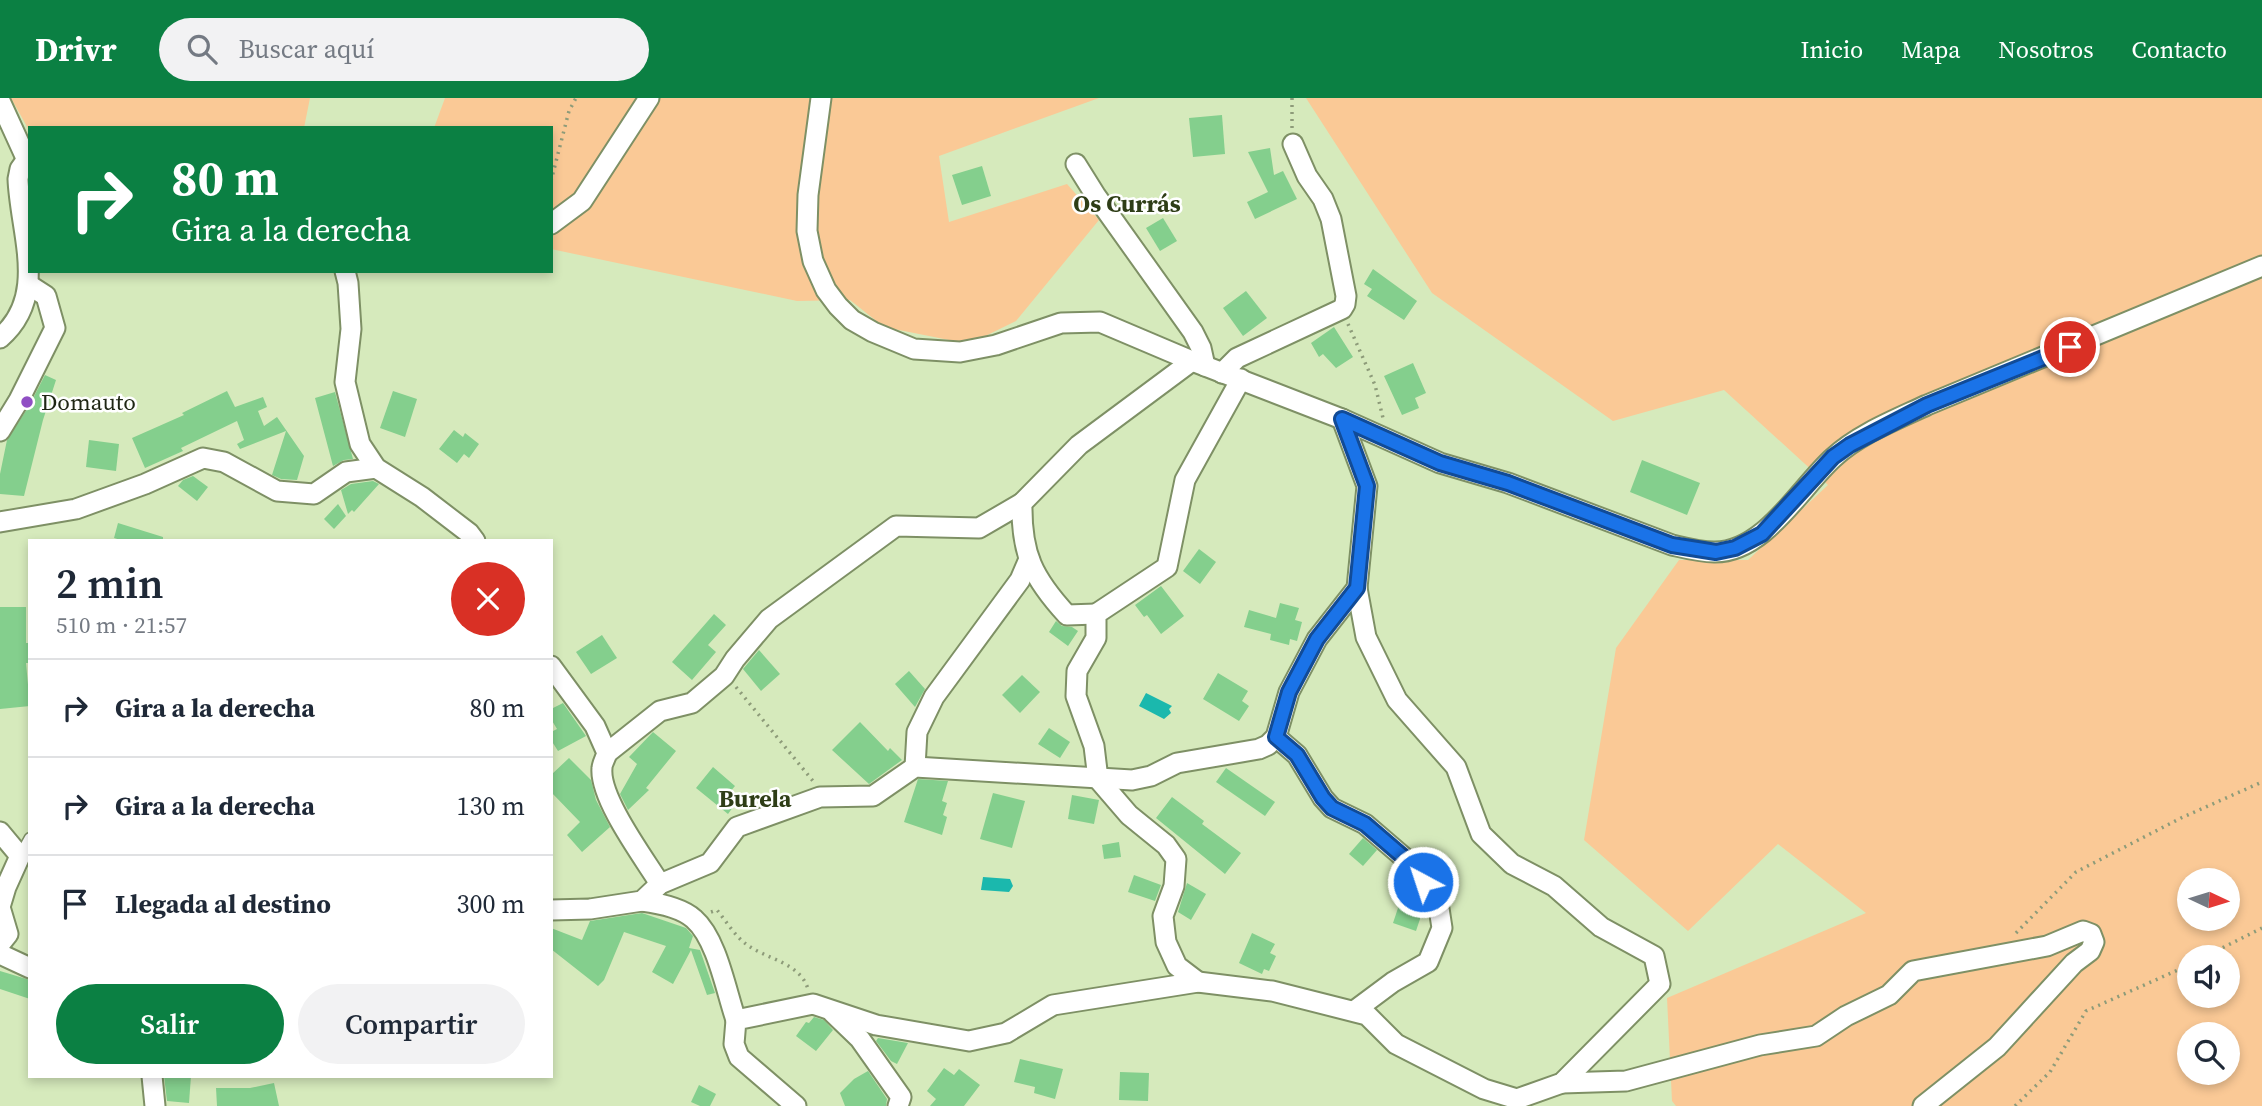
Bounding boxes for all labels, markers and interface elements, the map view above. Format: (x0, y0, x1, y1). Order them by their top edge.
search box (159, 18, 649, 81)
text: Drivr (35, 27, 117, 72)
icon: search (183, 30, 221, 68)
text: Buscar aquí (239, 31, 374, 67)
text: Inicio (1801, 33, 1863, 66)
text: Mapa (1901, 33, 1960, 66)
text: Nosotros (1998, 33, 2094, 66)
text: Contacto (2132, 33, 2227, 66)
text: 80 m (171, 144, 279, 211)
icon: right (56, 154, 147, 245)
district label: Os Currás (1073, 187, 1181, 220)
text: Gira a la derecha (171, 208, 411, 252)
pin (2040, 317, 2100, 377)
icon: arrive (2051, 328, 2089, 366)
place label: Domauto (41, 386, 136, 418)
marker: Domauto (19, 394, 35, 410)
text: 2 min (56, 554, 164, 612)
button: close (451, 562, 525, 636)
text: 510 m · 21:57 (56, 609, 187, 641)
icon: right (56, 689, 94, 727)
text: Gira a la derecha (115, 690, 315, 726)
text: 80 m (470, 690, 525, 726)
district label: Burela (719, 782, 792, 815)
icon: right (56, 787, 94, 825)
text: Gira a la derecha (115, 788, 315, 824)
text: 130 m (457, 788, 525, 824)
position arrow (1386, 845, 1460, 919)
north arrow (2177, 868, 2240, 931)
map controls (2177, 868, 2240, 1085)
icon: arrive (56, 885, 94, 923)
text: Llegada al destino (115, 886, 331, 922)
text: 300 m (457, 886, 525, 922)
button: sound (2177, 945, 2240, 1008)
button: Salir (56, 984, 284, 1064)
button: Compartir (298, 984, 525, 1064)
button: search (2177, 1022, 2240, 1085)

